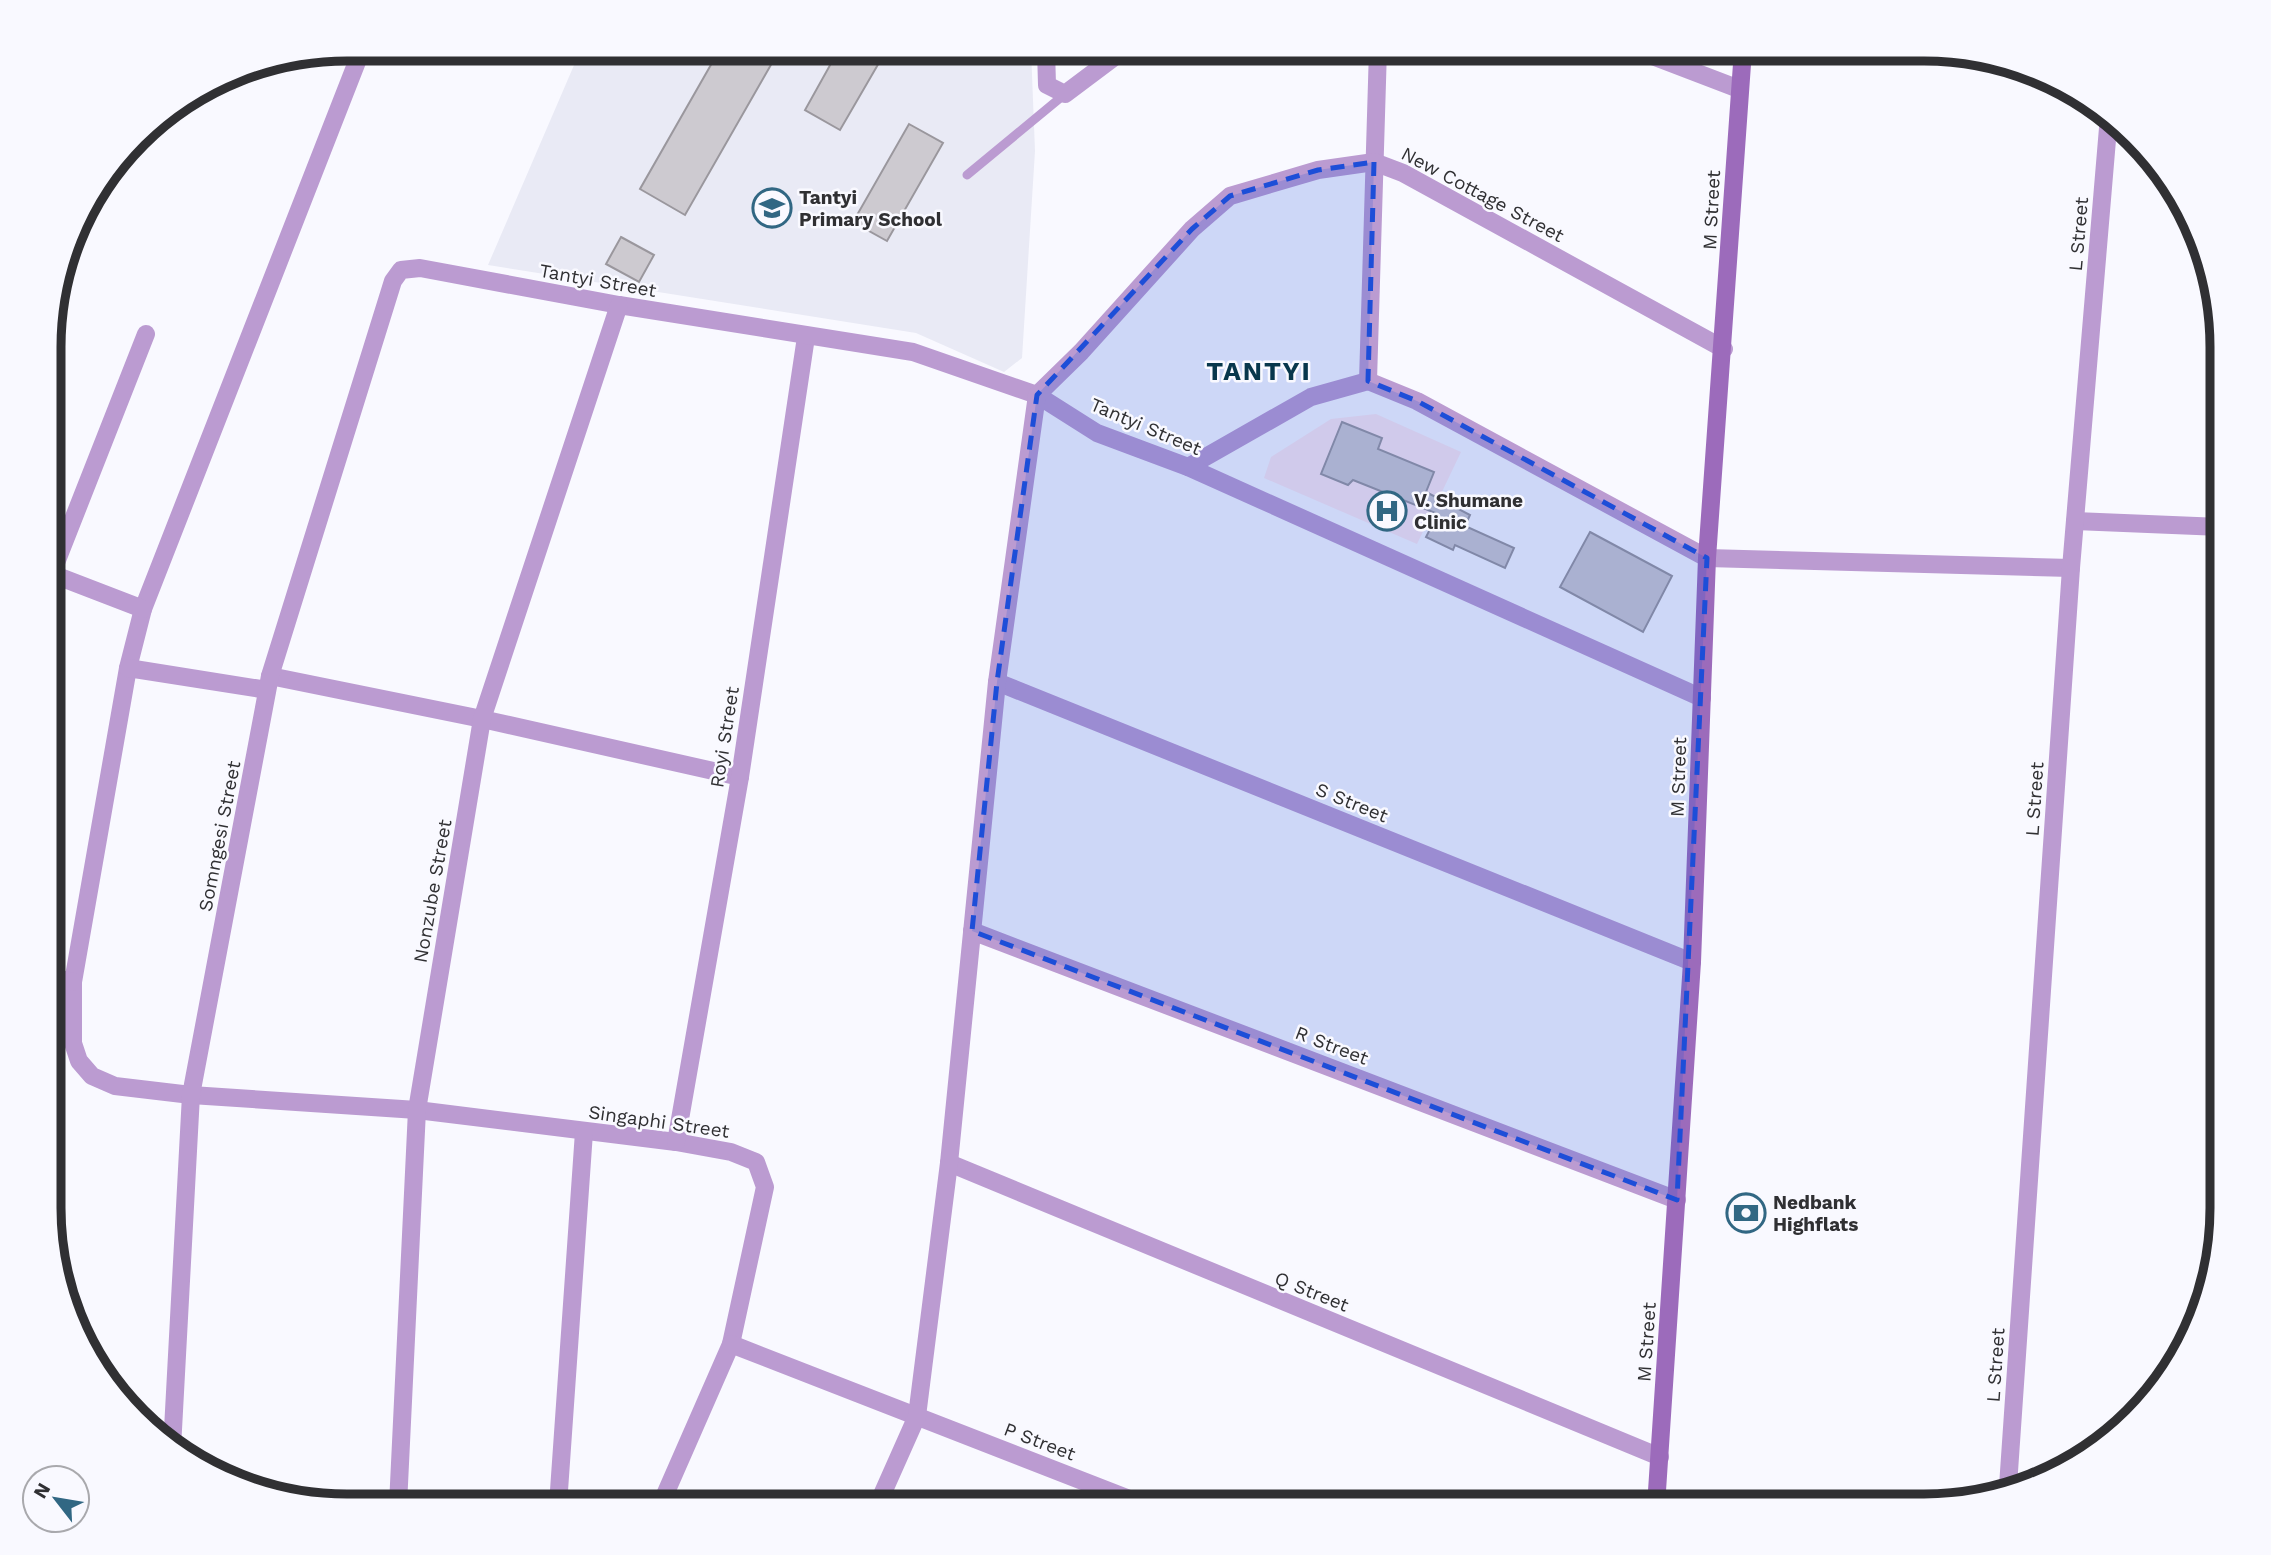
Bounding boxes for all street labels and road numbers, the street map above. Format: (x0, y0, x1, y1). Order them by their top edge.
street label: New Cottage Street (1397, 142, 1568, 247)
street label: M Street (1698, 169, 1725, 251)
street label: L Street (2064, 196, 2093, 272)
street label: Tantyi Street (538, 259, 658, 302)
street label: Tantyi Street (1087, 393, 1205, 460)
street label: Royi Street (705, 685, 744, 789)
street label: M Street (1666, 737, 1691, 817)
street label: Somngesi Street (194, 759, 245, 914)
street label: L Street (2020, 761, 2049, 837)
street label: S Street (1312, 778, 1391, 827)
street label: Nonzube Street (409, 817, 456, 965)
street label: R Street (1292, 1021, 1372, 1070)
street label: Singaphi Street (587, 1100, 731, 1143)
street label: Q Street (1271, 1266, 1352, 1317)
street label: M Street (1632, 1301, 1661, 1383)
street label: L Street (1981, 1327, 2010, 1403)
street label: P Street (1001, 1417, 1079, 1466)

